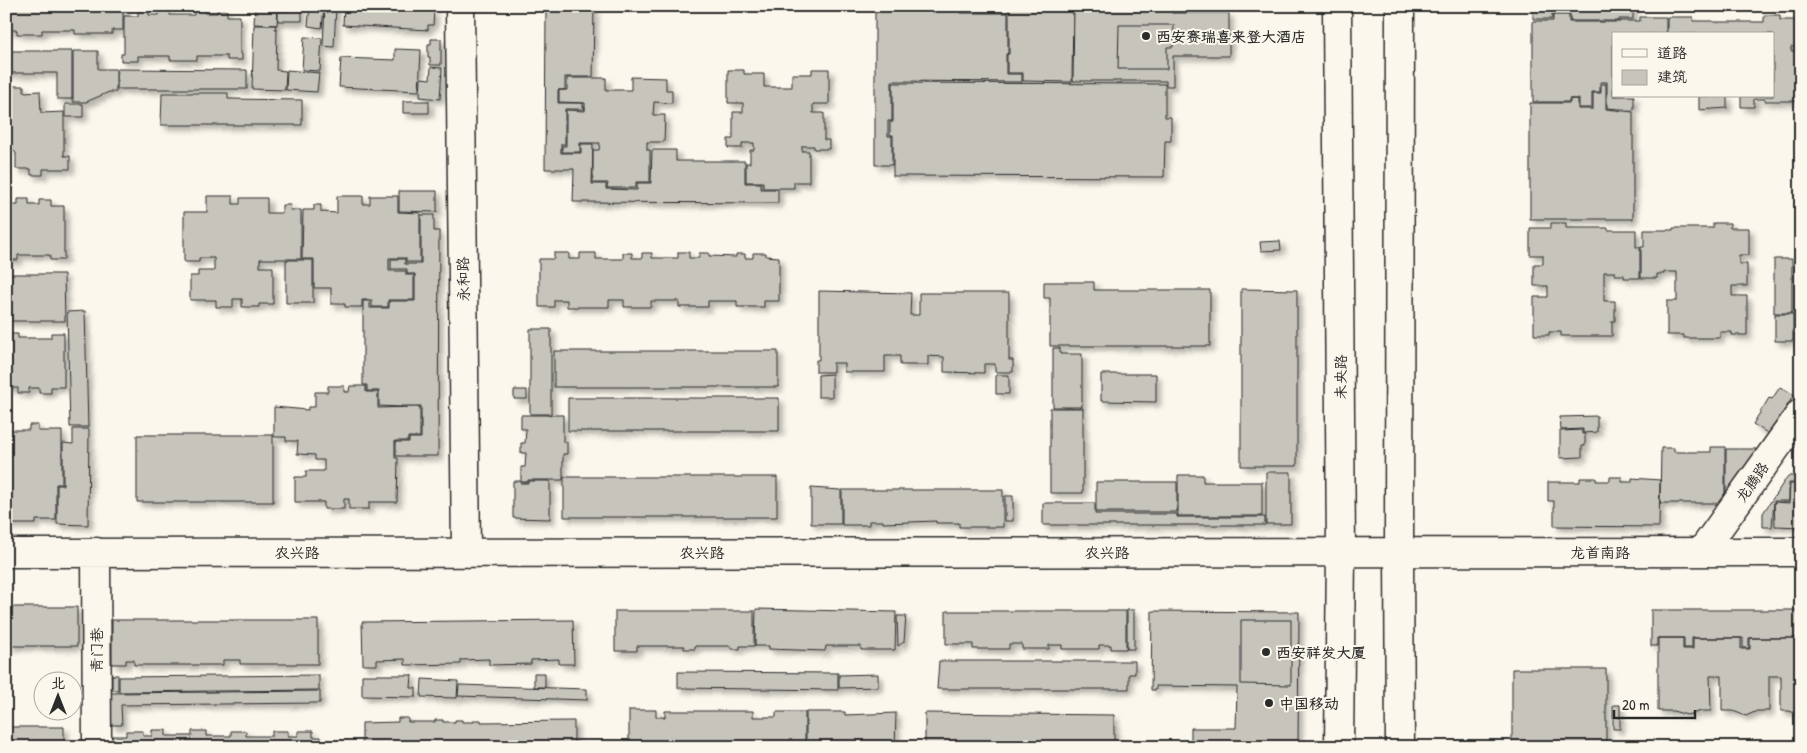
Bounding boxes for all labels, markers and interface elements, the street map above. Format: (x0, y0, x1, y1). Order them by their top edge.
place label: 西安赛瑞喜来登大酒店 (1156, 26, 1306, 47)
marker: 西安赛瑞喜来登大酒店 (1140, 30, 1152, 42)
legend (1612, 32, 1774, 98)
text: 道路 (1657, 42, 1687, 63)
text: 建筑 (1657, 66, 1687, 87)
street label: 永和路 (452, 256, 474, 302)
street label: 未央路 (1330, 354, 1351, 400)
street label: 龙腾路 (1730, 458, 1774, 506)
street label: 农兴路 (274, 542, 320, 563)
street label: 农兴路 (679, 542, 725, 563)
street label: 农兴路 (1084, 542, 1130, 563)
street label: 龙首南路 (1570, 542, 1630, 563)
street label: 青门巷 (86, 627, 107, 673)
place label: 西安祥发大厦 (1276, 642, 1366, 663)
marker: 西安祥发大厦 (1260, 646, 1272, 658)
north arrow (32, 670, 82, 720)
text: 北 (51, 673, 65, 692)
scale bar (1614, 688, 1696, 720)
place label: 中国移动 (1279, 693, 1339, 714)
text: 20 m (1622, 694, 1649, 715)
marker: 中国移动 (1263, 697, 1275, 709)

